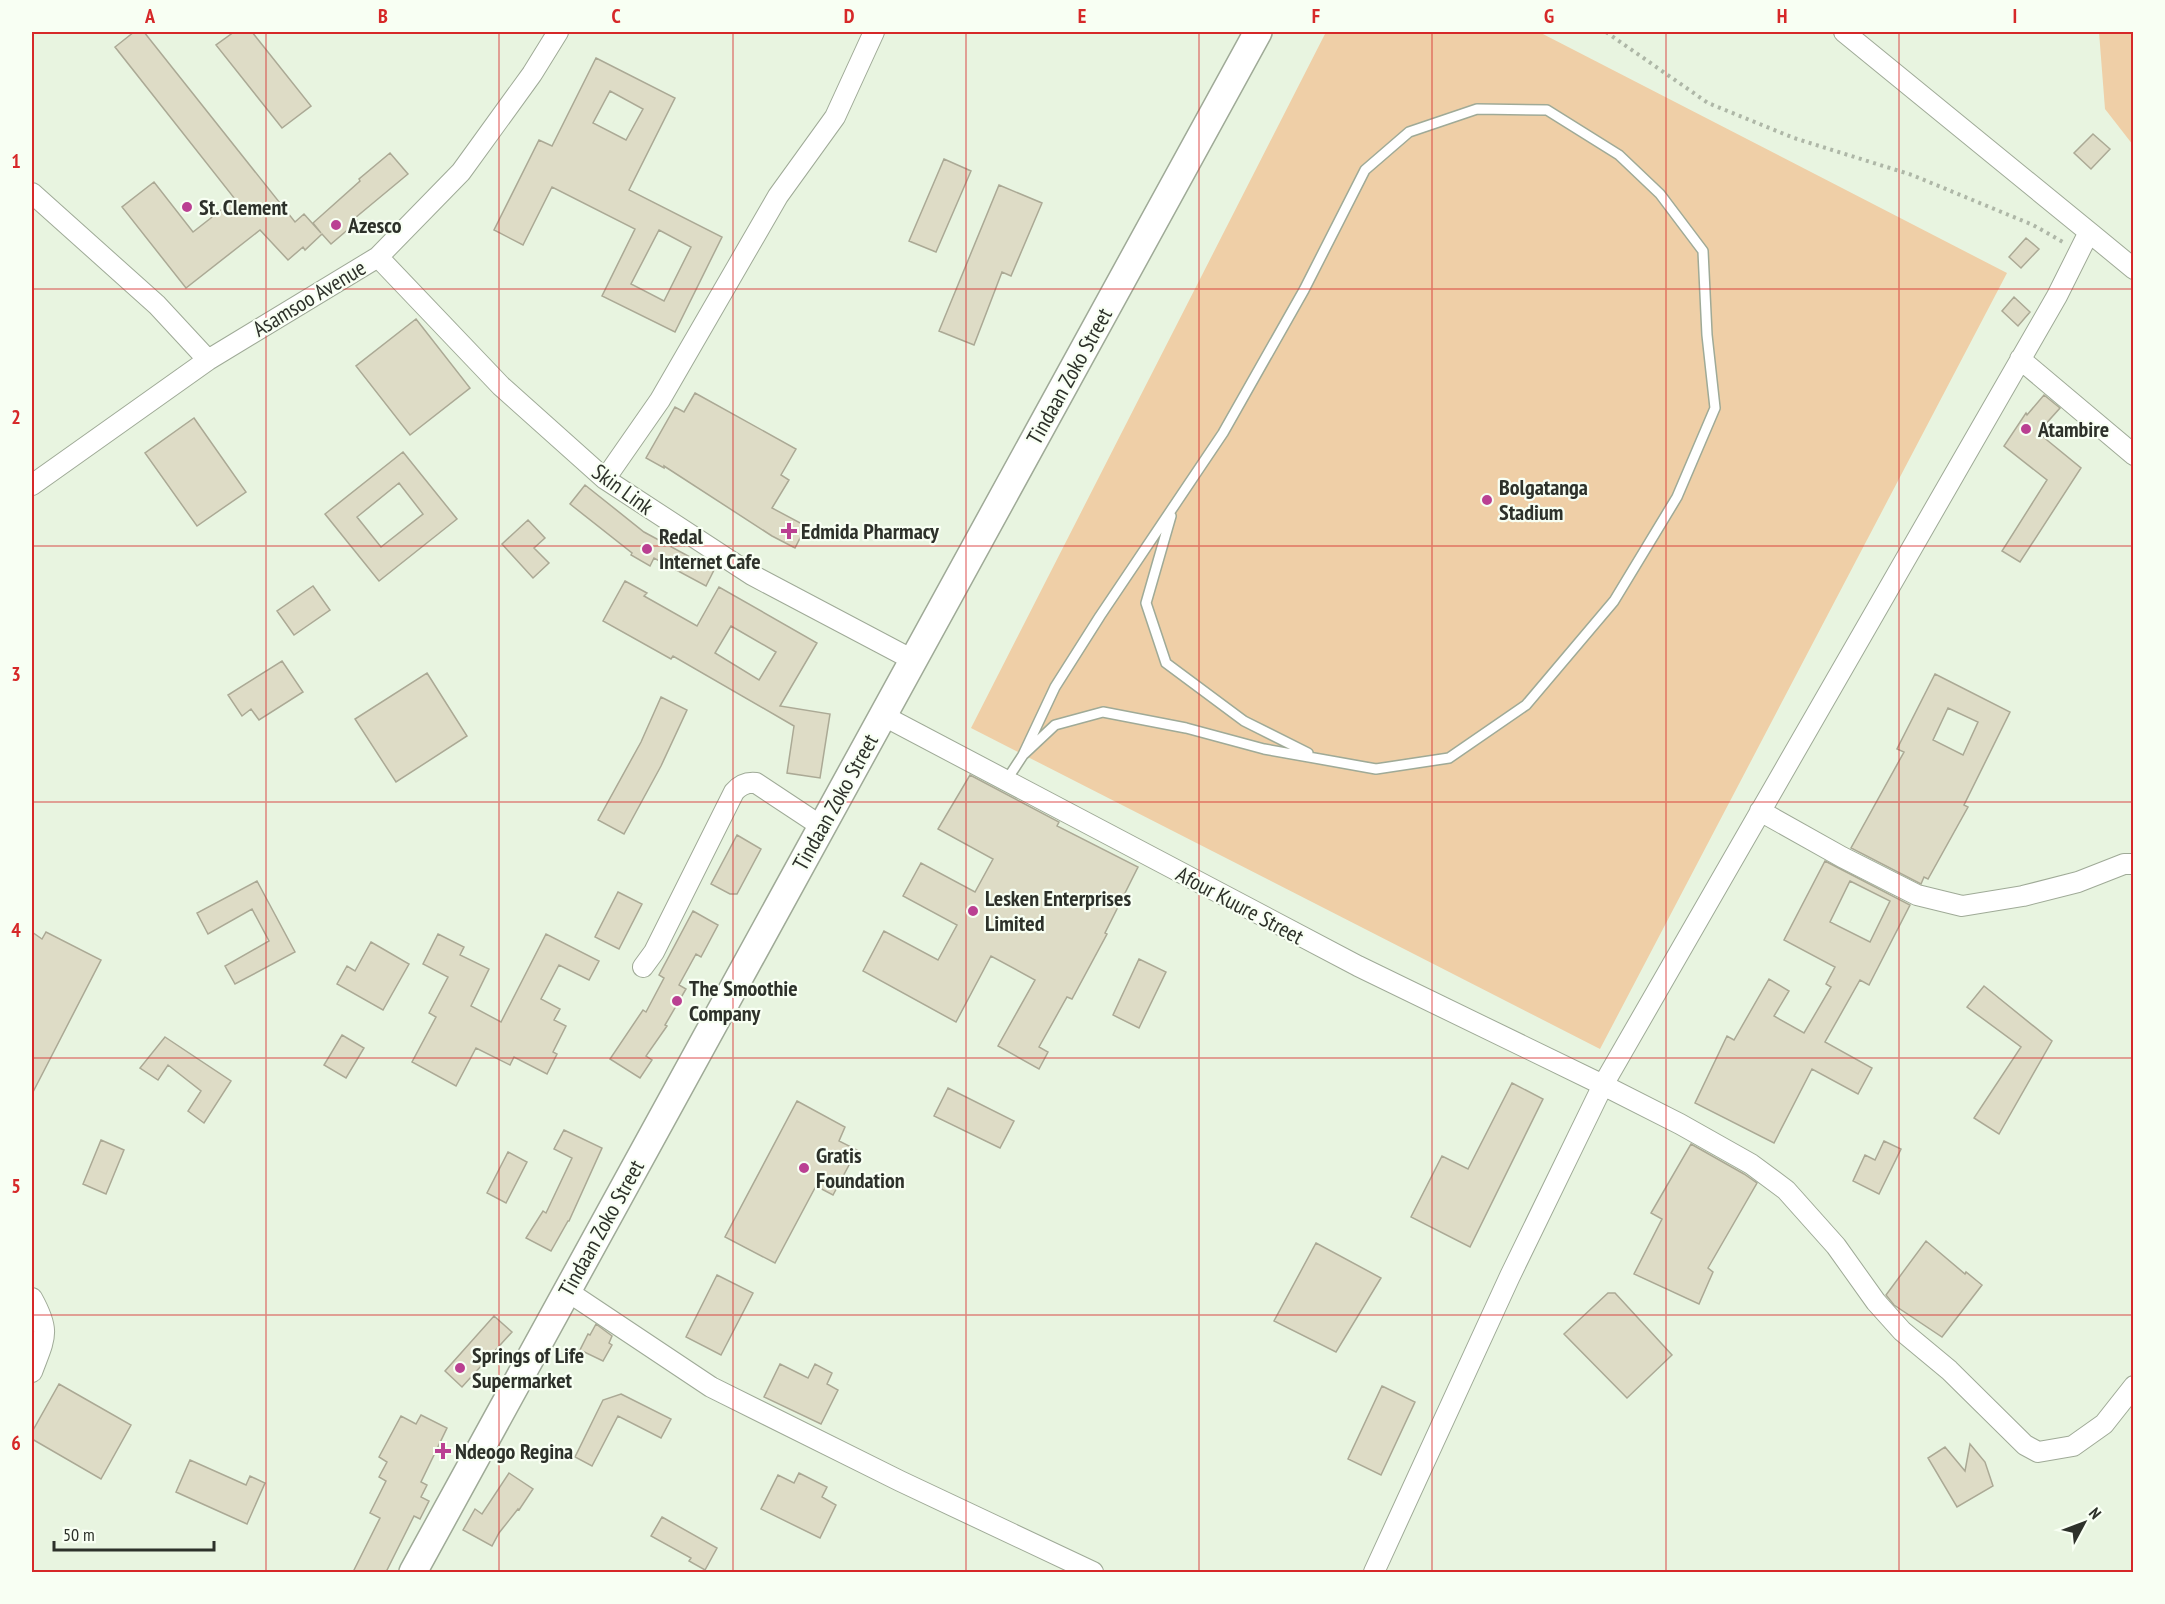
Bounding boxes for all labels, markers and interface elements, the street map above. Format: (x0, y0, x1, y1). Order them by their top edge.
text: A (144, 3, 156, 29)
text: B (378, 3, 388, 29)
text: C (611, 3, 621, 29)
text: D (844, 3, 855, 29)
text: E (1078, 3, 1086, 29)
text: F (1312, 3, 1320, 29)
text: G (1544, 3, 1554, 29)
text: H (1777, 3, 1787, 29)
text: I (2013, 3, 2017, 29)
text: 1 (11, 148, 21, 174)
place label: St. Clement (199, 193, 288, 221)
marker: St. Clement (180, 200, 194, 214)
place label: Azesco (347, 211, 402, 239)
marker: Azesco (329, 218, 343, 232)
street label: Asamsoo Avenue (247, 253, 371, 343)
street label: Tindaan Zoko Street (1020, 303, 1118, 449)
text: 2 (11, 404, 21, 430)
place label: Atambire (2037, 415, 2109, 443)
marker: Atambire (2019, 422, 2033, 436)
street label: Skin Link (587, 457, 660, 521)
place label: Bolgatanga Stadium (1499, 473, 1588, 526)
marker: Bolgatanga Stadium (1480, 493, 1494, 507)
place label: Edmida Pharmacy (801, 517, 940, 545)
place label: Redal Internet Cafe (659, 522, 761, 575)
marker: Edmida Pharmacy (782, 524, 796, 538)
marker: Redal Internet Cafe (640, 542, 654, 556)
text: 3 (11, 661, 21, 687)
street label: Tindaan Zoko Street (786, 729, 884, 875)
street label: Afour Kuure Street (1171, 860, 1309, 950)
place label: Lesken Enterprises Limited (985, 884, 1131, 937)
marker: Lesken Enterprises Limited (966, 904, 980, 918)
text: 4 (11, 917, 21, 943)
place label: The Smoothie Company (689, 974, 798, 1027)
marker: The Smoothie Company (670, 994, 684, 1008)
place label: Gratis Foundation (816, 1141, 905, 1194)
street label: Tindaan Zoko Street (552, 1155, 650, 1301)
marker: Gratis Foundation (797, 1161, 811, 1175)
text: 5 (11, 1173, 21, 1199)
place label: Springs of Life Supermarket (472, 1341, 584, 1394)
marker: Springs of Life Supermarket (453, 1361, 467, 1375)
text: 6 (11, 1430, 21, 1456)
place label: Ndeogo Regina (455, 1437, 573, 1465)
marker: Ndeogo Regina (436, 1444, 450, 1458)
north arrow (2054, 1493, 2114, 1553)
text: N (2085, 1503, 2106, 1523)
scale bar (54, 1514, 214, 1552)
text: 50 m (63, 1523, 95, 1546)

